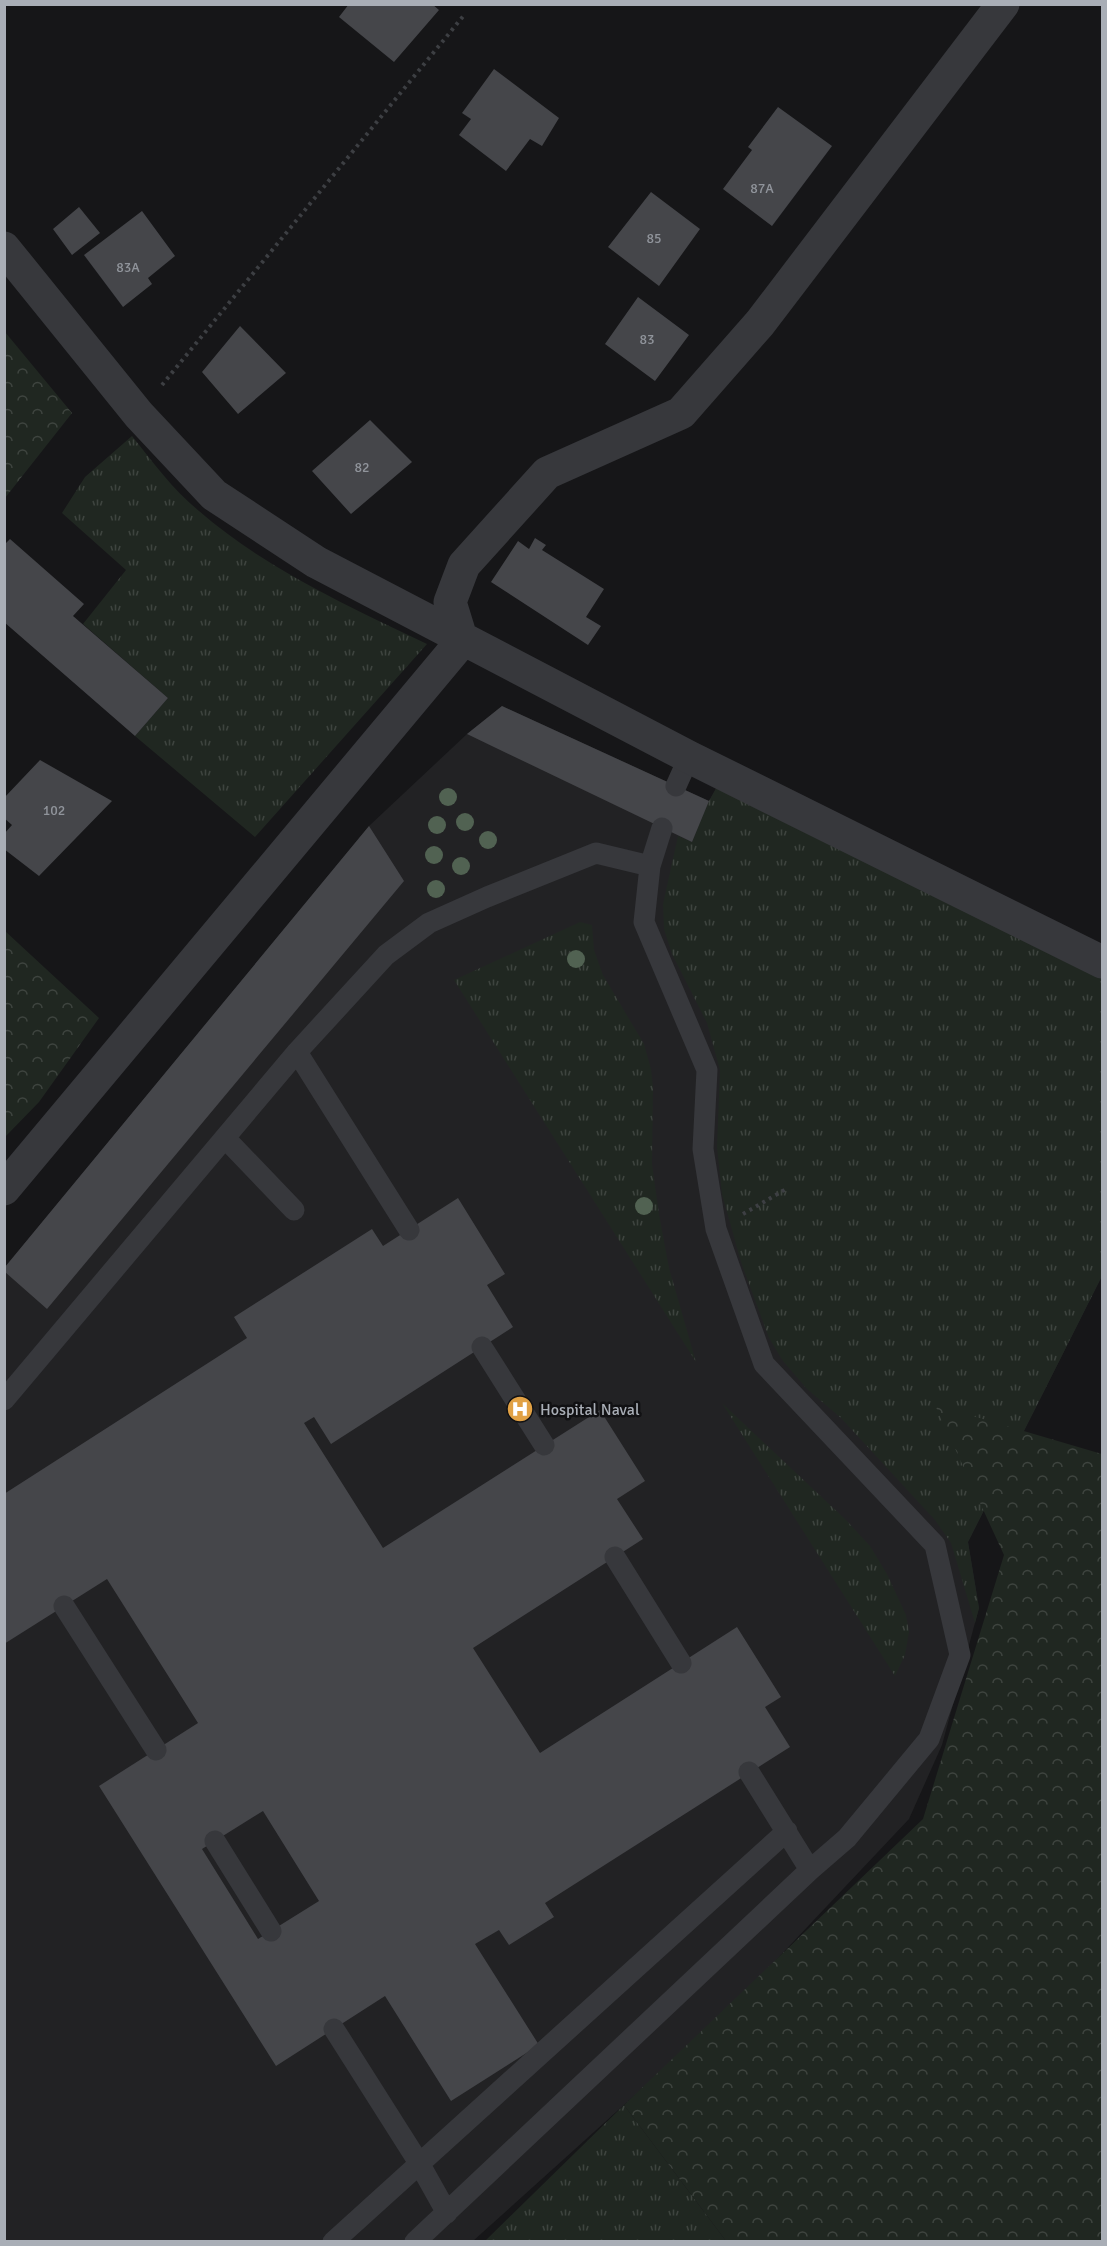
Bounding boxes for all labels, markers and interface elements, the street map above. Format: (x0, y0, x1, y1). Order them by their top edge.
house number: 87A (750, 180, 774, 197)
house number: 85 (646, 230, 662, 247)
house number: 83A (116, 259, 140, 276)
house number: 83 (639, 331, 655, 348)
house number: 82 (354, 459, 370, 476)
house number: 102 (43, 802, 65, 819)
hospital icon: Hospital Naval (505, 1394, 535, 1424)
place label: Hospital Naval (540, 1400, 640, 1420)

